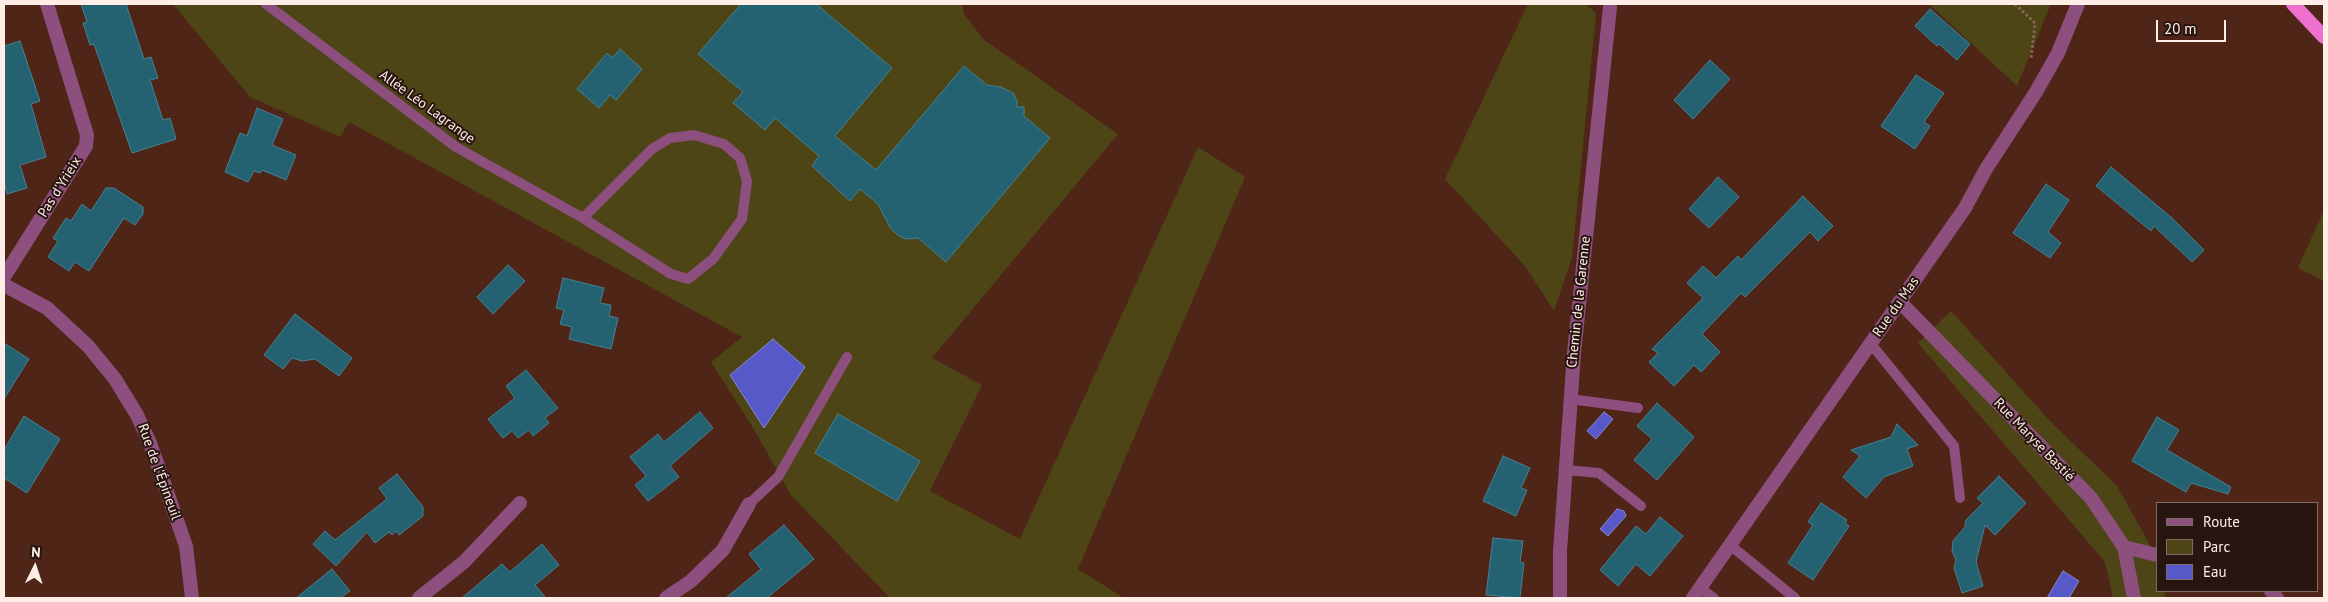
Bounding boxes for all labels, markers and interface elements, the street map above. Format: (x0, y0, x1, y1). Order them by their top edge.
scale bar (2158, 10, 2228, 42)
text: 20 m (2164, 19, 2197, 38)
street label: Allée Léo Lagrange (376, 67, 478, 147)
street label: Pas d'Yrieix (35, 154, 85, 220)
street label: Chemin de la Garenne (1564, 235, 1594, 369)
street label: Rue du Mas (1869, 274, 1923, 340)
street label: Rue Maryse Bastié (1990, 395, 2078, 485)
street label: Rue de l'Épineuil (134, 422, 184, 522)
legend (2156, 502, 2318, 592)
text: Route (2203, 512, 2240, 531)
text: Parc (2203, 537, 2230, 556)
north arrow (10, 542, 60, 592)
text: N (31, 543, 41, 561)
text: Eau (2203, 562, 2227, 581)

